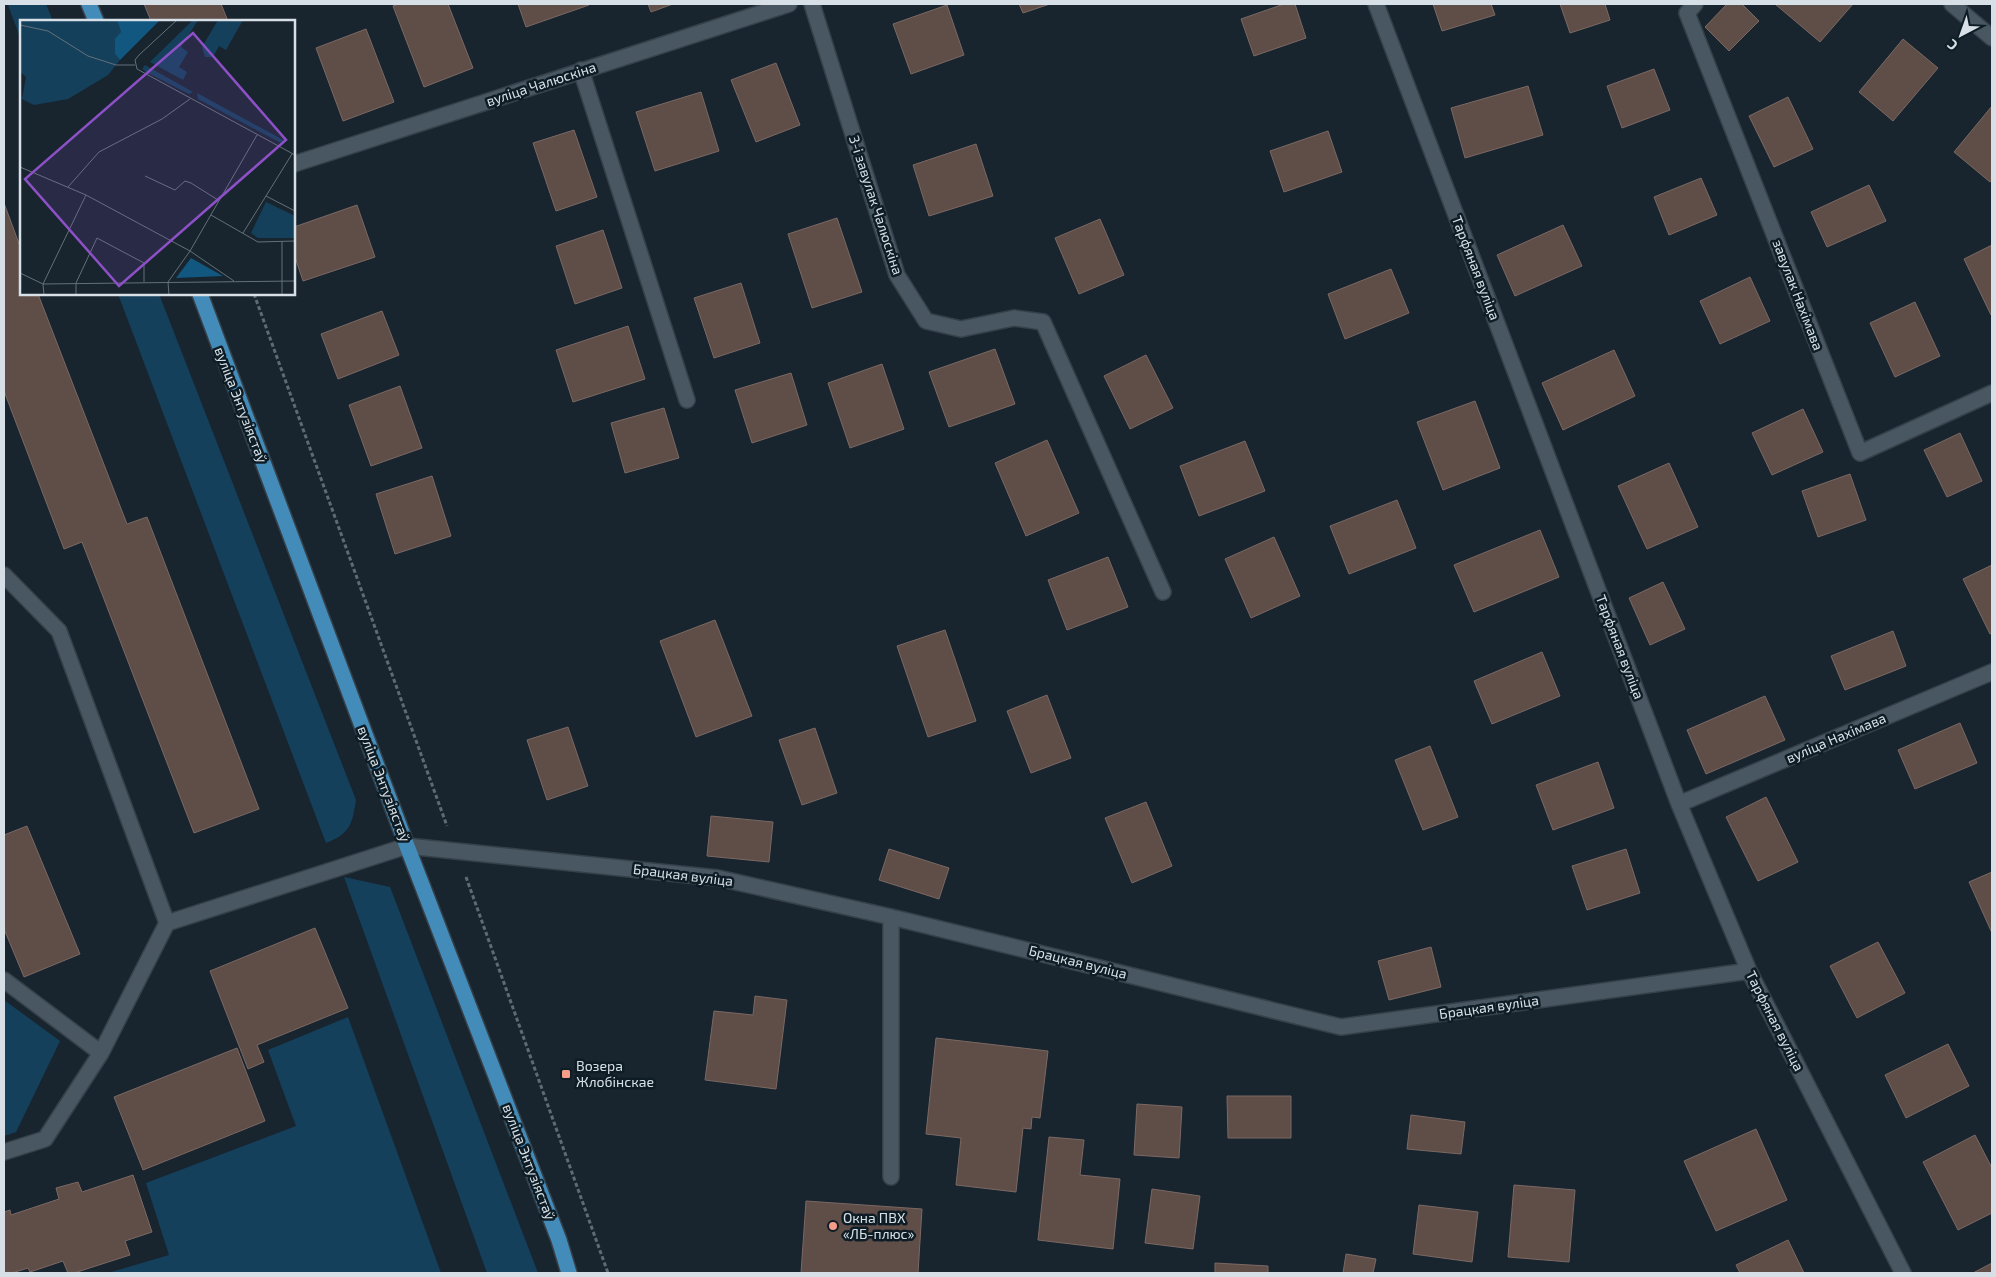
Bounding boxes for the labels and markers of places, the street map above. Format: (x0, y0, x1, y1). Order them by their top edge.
place label: Возера Жлобінскае (576, 1057, 654, 1090)
marker: Возера Жлобінскае (560, 1068, 572, 1080)
place label: Окна ПВХ «ЛБ-плюс» (843, 1209, 915, 1242)
marker: Окна ПВХ «ЛБ-плюс» (827, 1220, 839, 1232)

